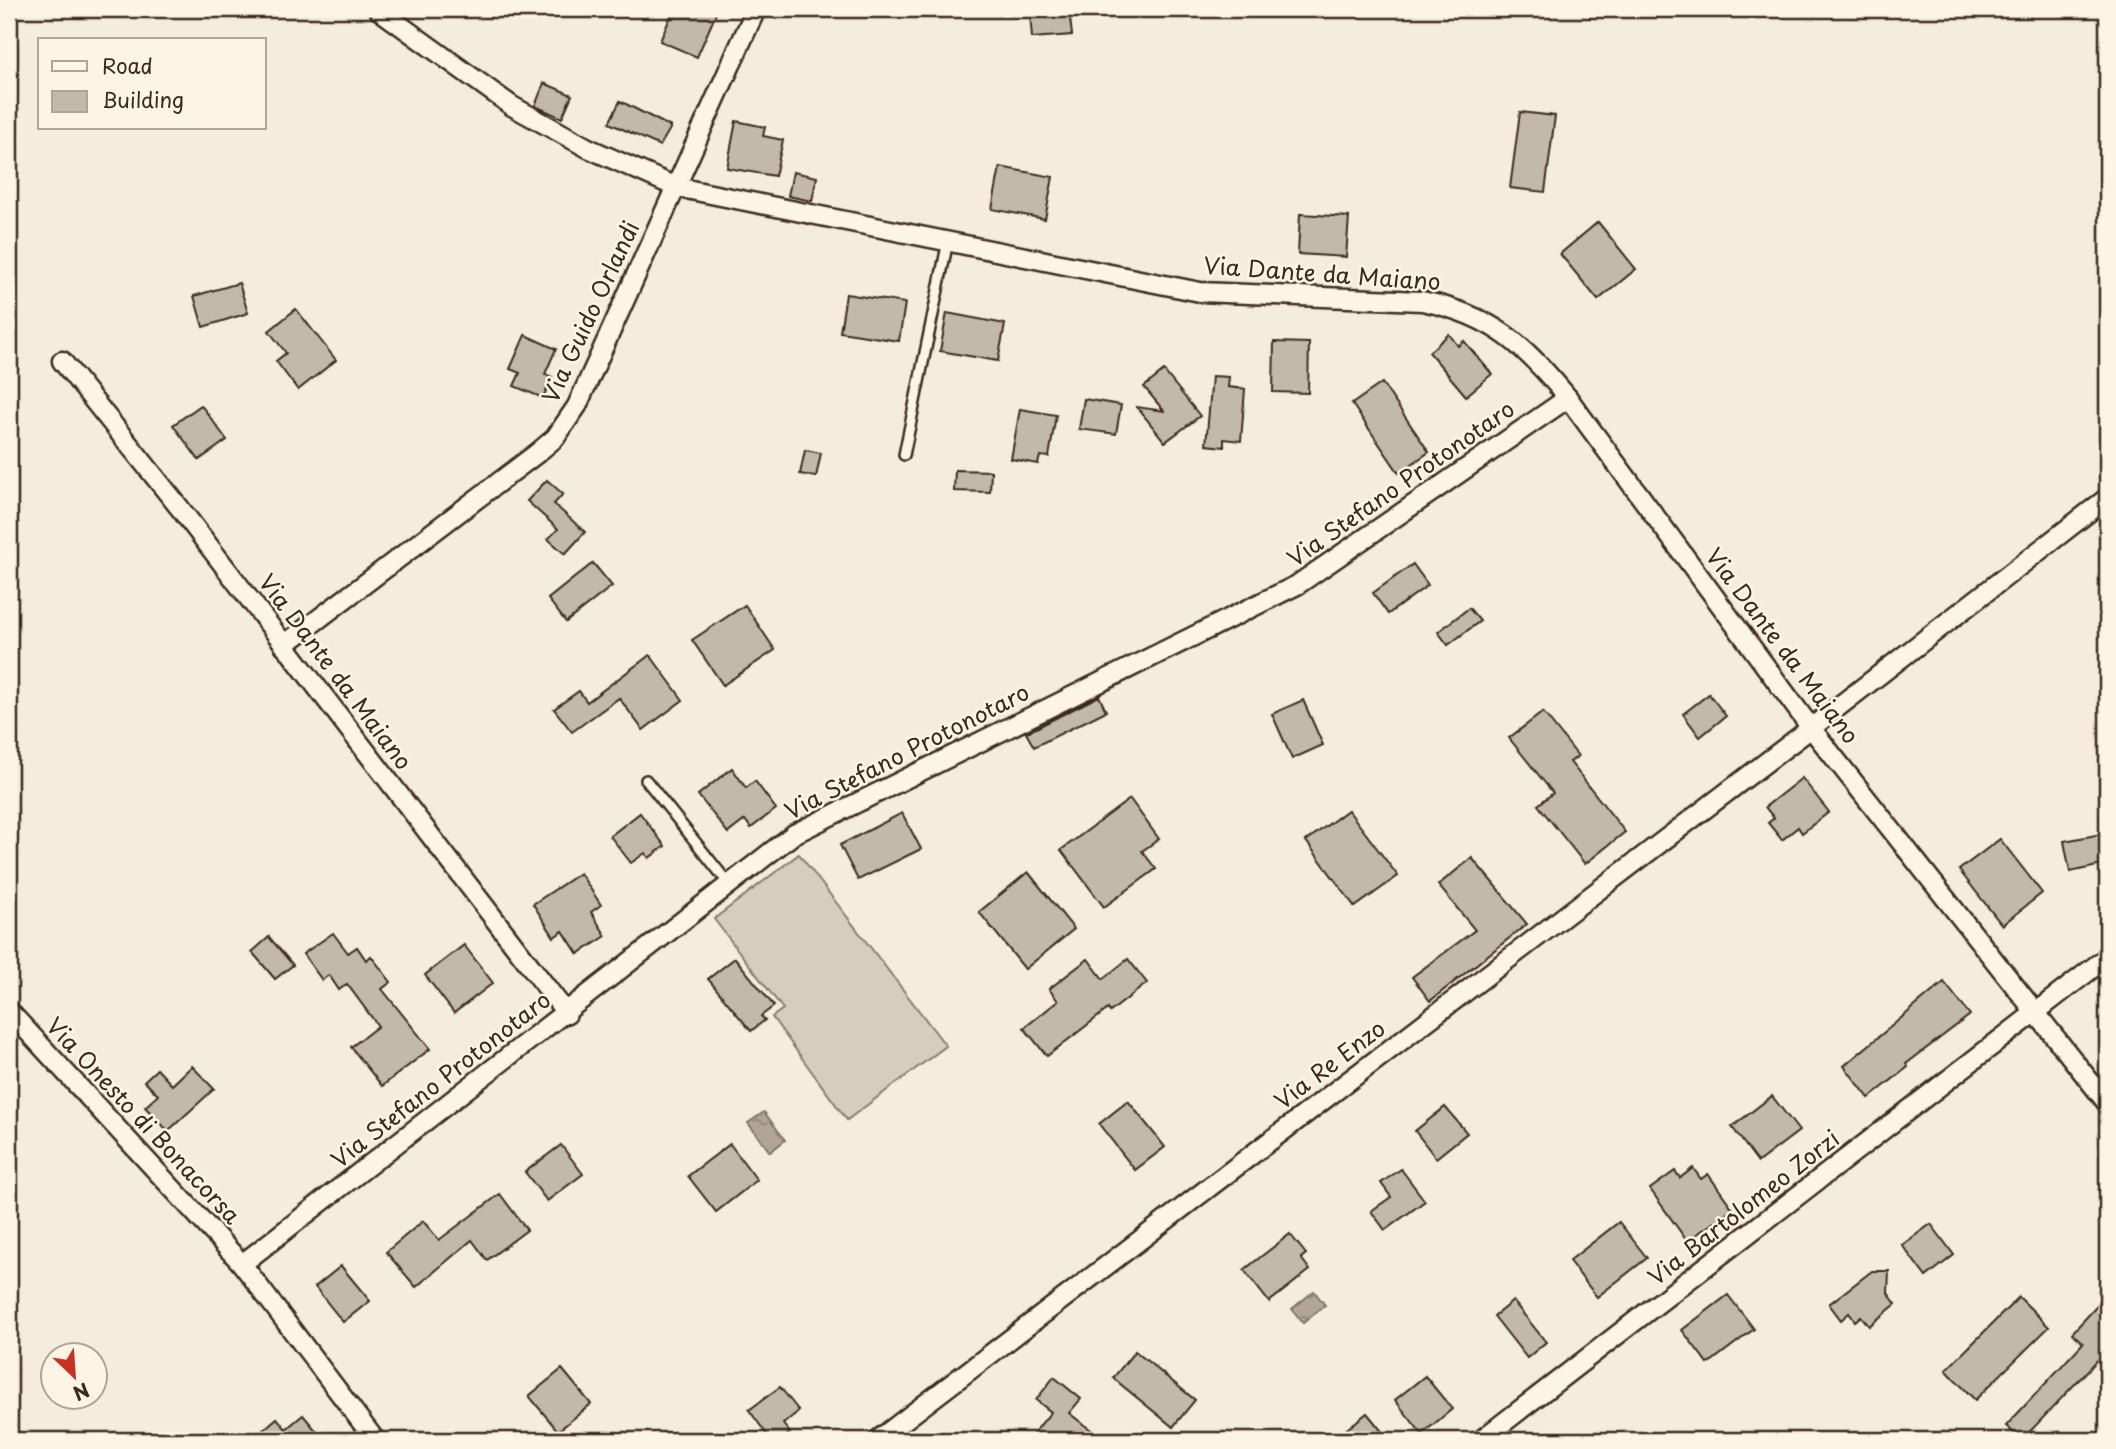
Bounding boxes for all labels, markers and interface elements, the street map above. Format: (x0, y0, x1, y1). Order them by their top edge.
legend (38, 38, 266, 130)
text: Road (102, 49, 153, 81)
text: Building (102, 83, 184, 115)
street label: Via Guido Orlandi (532, 214, 647, 408)
street label: Via Dante da Maiano (1202, 247, 1442, 298)
street label: Via Stefano Protonotaro (1279, 391, 1521, 575)
street label: Via Dante da Maiano (1698, 540, 1869, 750)
street label: Via Dante da Maiano (251, 566, 422, 776)
street label: Via Stefano Protonotaro (778, 674, 1035, 828)
street label: Via Stefano Protonotaro (323, 982, 557, 1176)
street label: Via Onesto di Bonacorsa (39, 1009, 250, 1232)
street label: Via Re Enzo (1266, 1010, 1392, 1117)
street label: Via Bartolomeo Zorzi (1640, 1121, 1847, 1293)
north arrow (38, 1340, 108, 1410)
text: N (69, 1376, 94, 1408)

